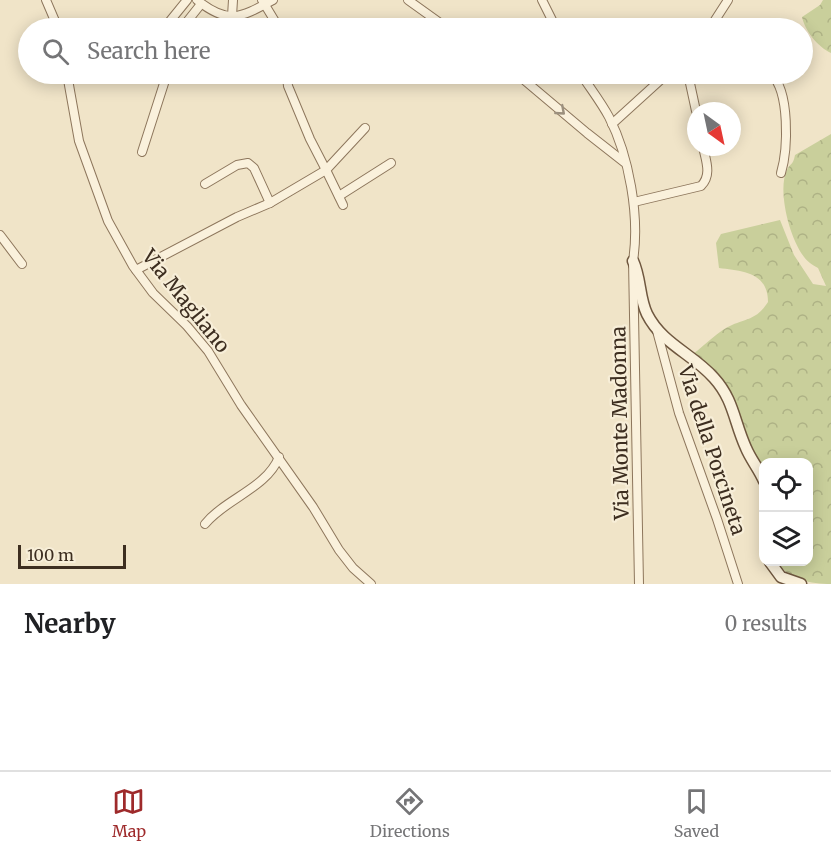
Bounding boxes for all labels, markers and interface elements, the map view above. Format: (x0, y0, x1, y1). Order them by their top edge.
search box (18, 18, 813, 84)
icon: search (39, 35, 72, 68)
text: Search here (87, 37, 210, 65)
north arrow (687, 102, 741, 156)
one-way arrow (555, 104, 565, 115)
street label: Via Magliano (136, 243, 236, 358)
street label: Via Monte Madonna (605, 326, 634, 521)
street label: Via della Porcineta (673, 361, 752, 538)
map controls (759, 458, 813, 566)
button: locate (759, 458, 813, 512)
button: layers (759, 512, 813, 566)
scale bar (18, 542, 126, 570)
text: 100 m (27, 545, 74, 565)
text: Nearby (24, 607, 116, 640)
text: 0 results (724, 611, 807, 636)
tab: Map (112, 785, 146, 841)
tab: Directions (370, 785, 450, 841)
tab: Saved (674, 785, 719, 841)

